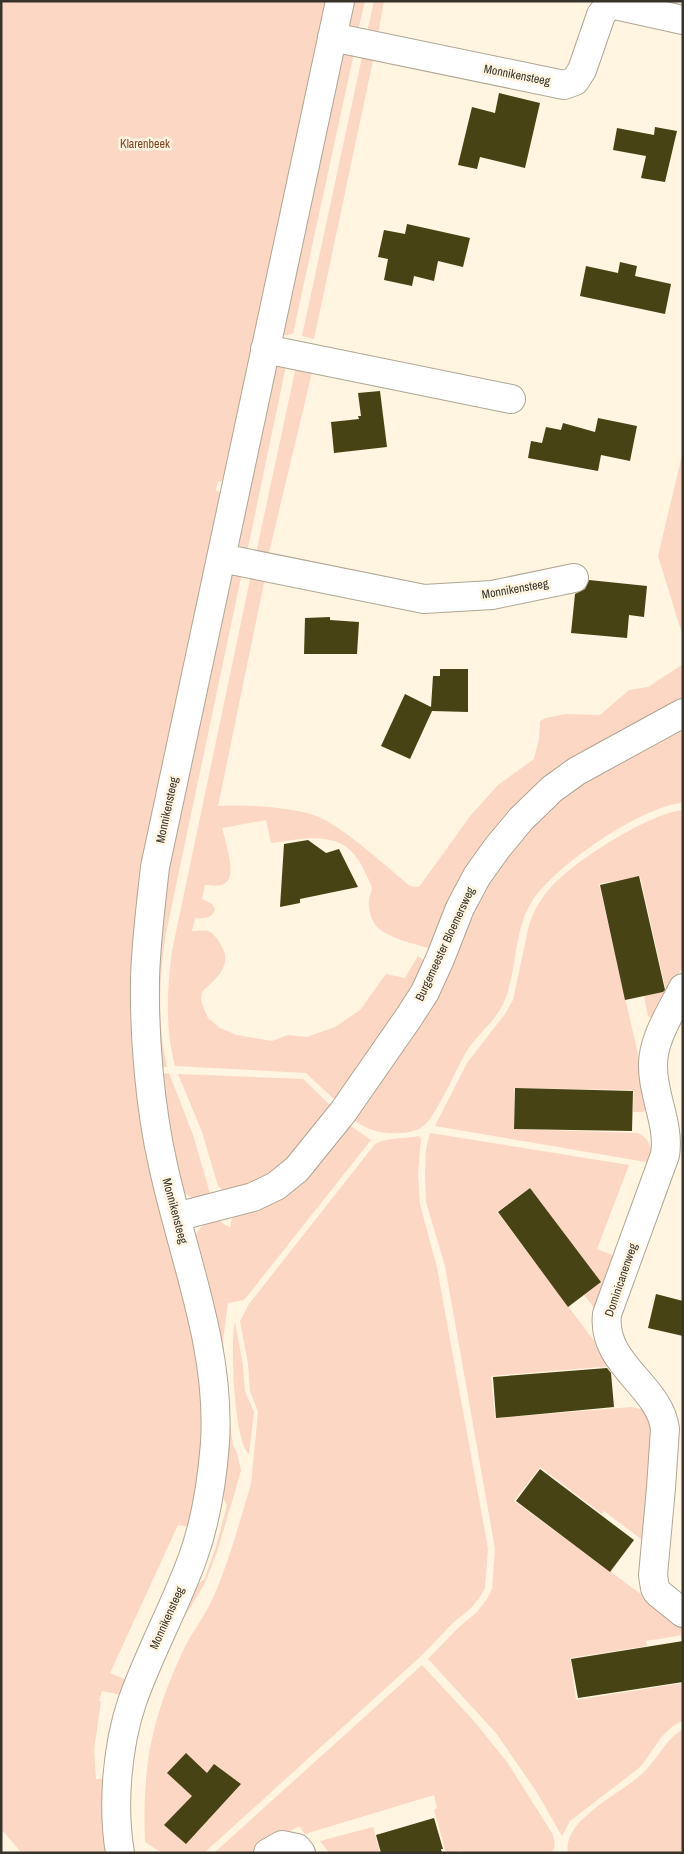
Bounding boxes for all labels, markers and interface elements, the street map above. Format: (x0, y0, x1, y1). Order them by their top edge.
street label: Monnikensteeg (482, 61, 552, 89)
park label: Klarenbeek (120, 136, 170, 152)
street label: Monnikensteeg (480, 575, 550, 603)
street label: Monnikensteeg (152, 775, 182, 845)
street label: Burgemeester Bloemersweg (412, 884, 479, 1004)
street label: Monnikensteeg (159, 1176, 192, 1246)
street label: Dominicanenweg (601, 1241, 641, 1319)
street label: Monnikensteeg (146, 1584, 188, 1652)

